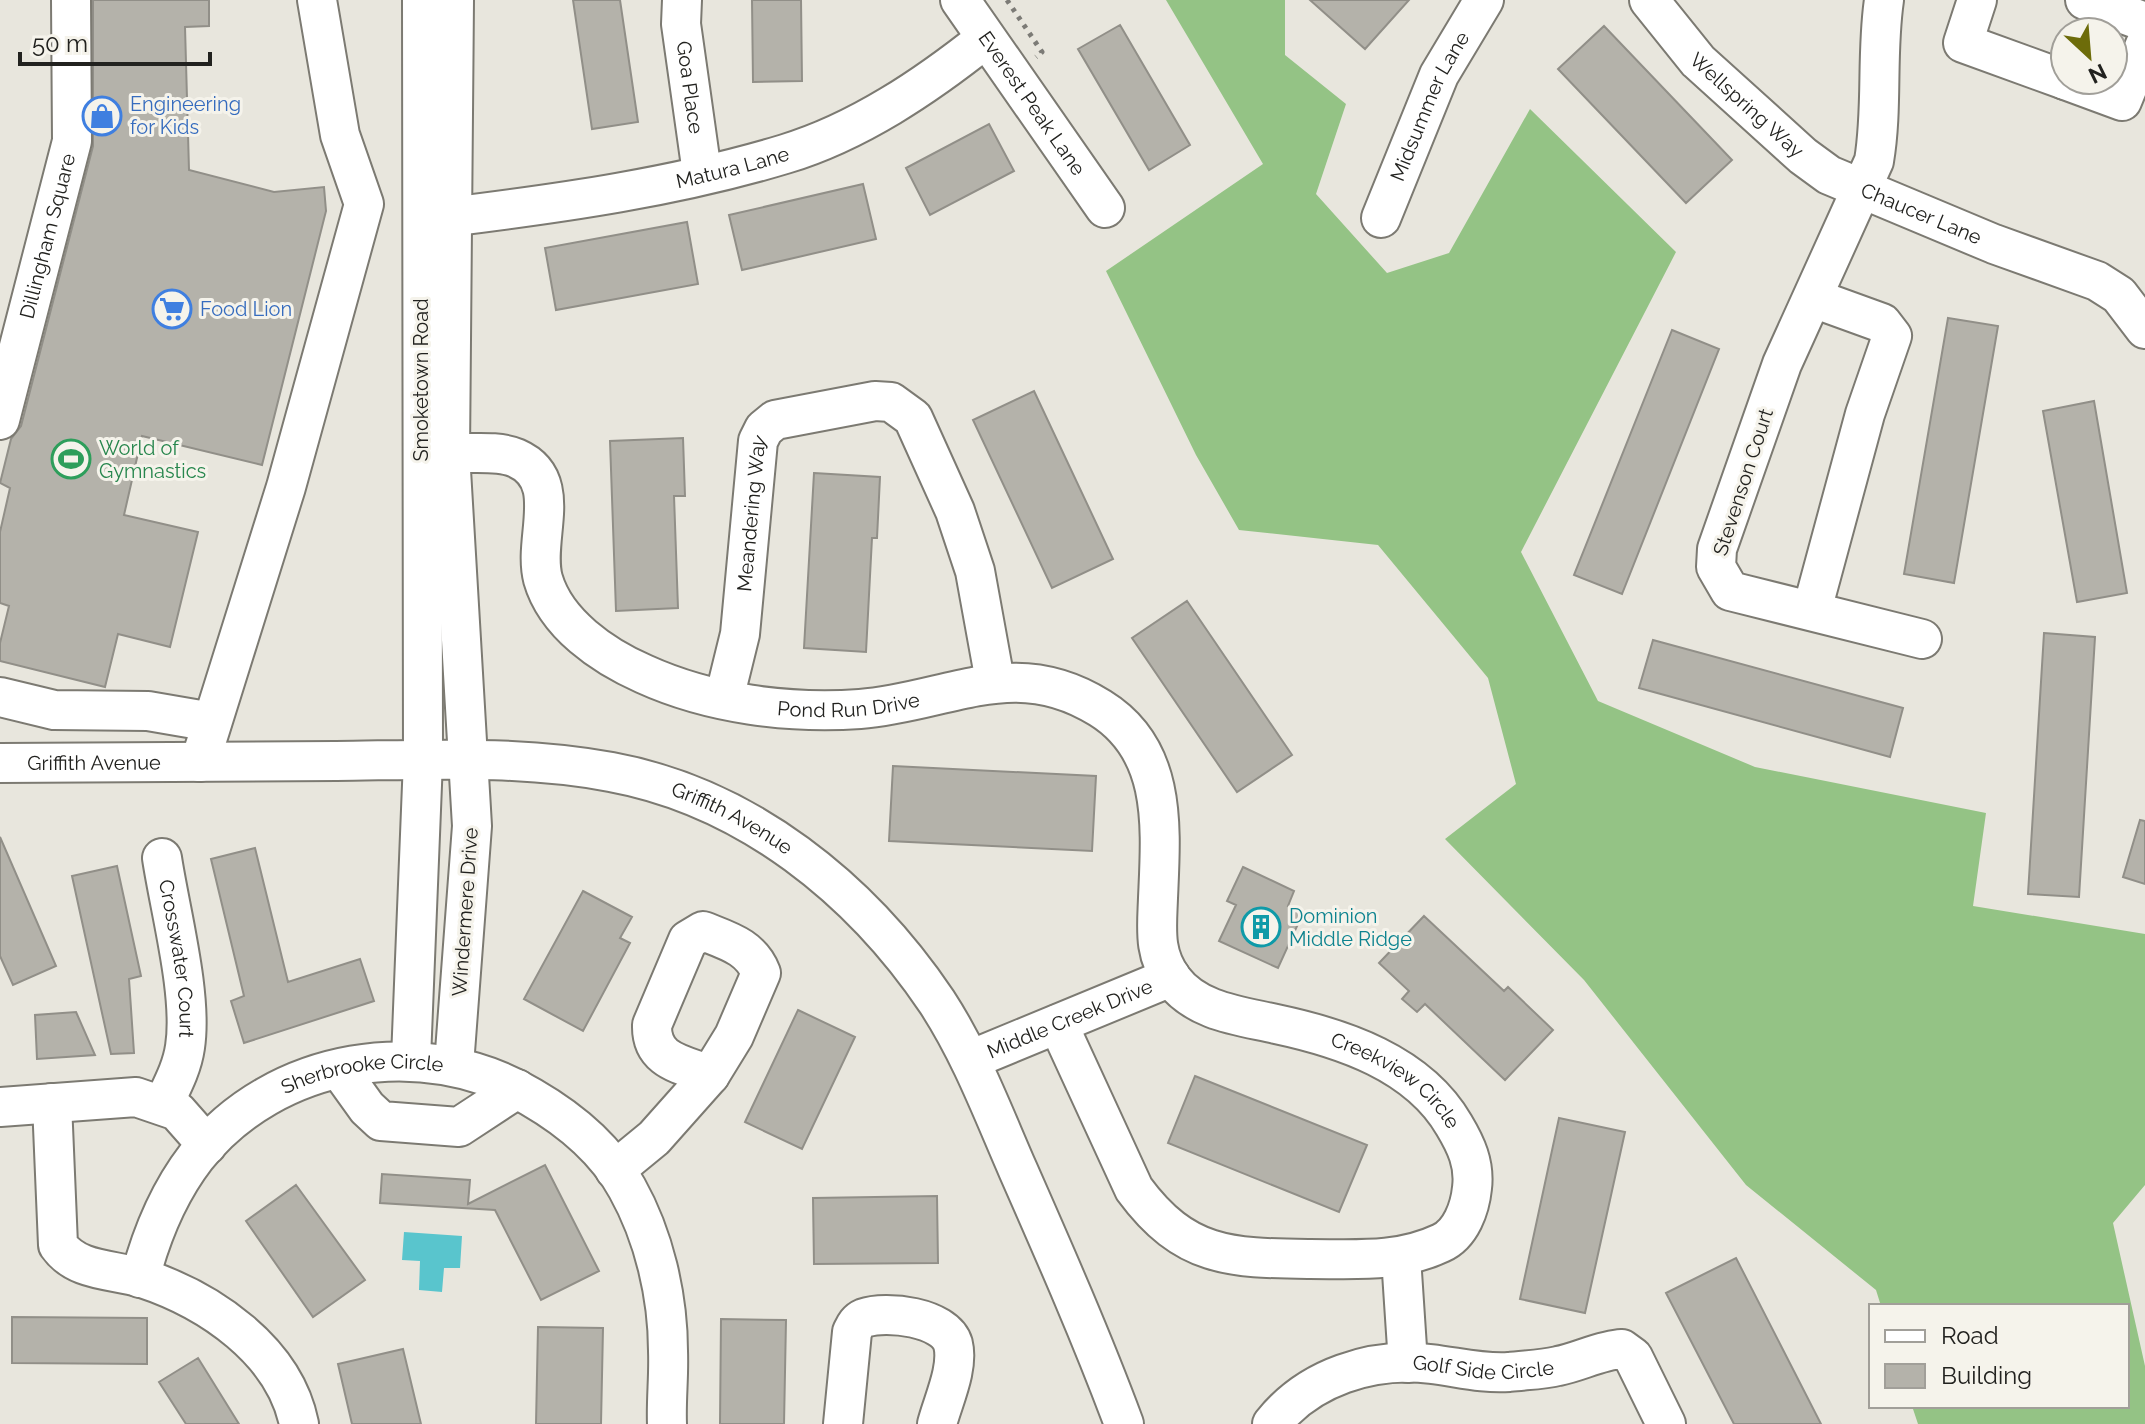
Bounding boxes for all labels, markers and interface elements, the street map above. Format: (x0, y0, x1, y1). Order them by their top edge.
scale bar (20, 16, 210, 66)
north arrow (2049, 16, 2129, 96)
street label: Everest Peak Lane (973, 27, 1091, 180)
street label: Midsummer Lane (1385, 27, 1475, 185)
text: 50 m (32, 29, 88, 58)
street label: Goa Place (672, 39, 708, 136)
street label: Wellspring Way (1685, 47, 1809, 163)
text: N (2085, 59, 2111, 89)
place label: Engineering for Kids (130, 92, 241, 139)
shop icon: Engineering for Kids (81, 95, 123, 137)
street label: Matura Lane (674, 141, 792, 193)
street label: Dillingham Square (15, 151, 80, 321)
street label: Chaucer Lane (1857, 178, 1985, 250)
supermarket icon: Food Lion (151, 288, 193, 330)
place label: Food Lion (200, 297, 292, 321)
street label: Smoketown Road (409, 298, 433, 462)
street label: Stevenson Court (1708, 405, 1778, 559)
street label: Meandering Way (732, 430, 771, 593)
place label: World of Gymnastics (99, 436, 206, 483)
sports icon: World of Gymnastics (50, 438, 92, 480)
street label: Pond Run Drive (776, 687, 922, 722)
street label: Griffith Avenue (27, 750, 161, 775)
street label: Griffith Avenue (668, 777, 797, 860)
street label: Windermere Drive (447, 826, 483, 997)
street label: Crosswater Court (154, 877, 199, 1039)
place label: Dominion Middle Ridge (1289, 904, 1412, 951)
building icon: Dominion Middle Ridge (1240, 906, 1282, 948)
street label: Middle Creek Drive (984, 974, 1156, 1064)
street label: Creekview Circle (1328, 1027, 1465, 1133)
street label: Sherbrooke Circle (277, 1049, 445, 1099)
legend (1869, 1304, 2129, 1408)
text: Road (1941, 1321, 1999, 1350)
street label: Golf Side Circle (1412, 1351, 1556, 1385)
text: Building (1941, 1361, 2032, 1390)

